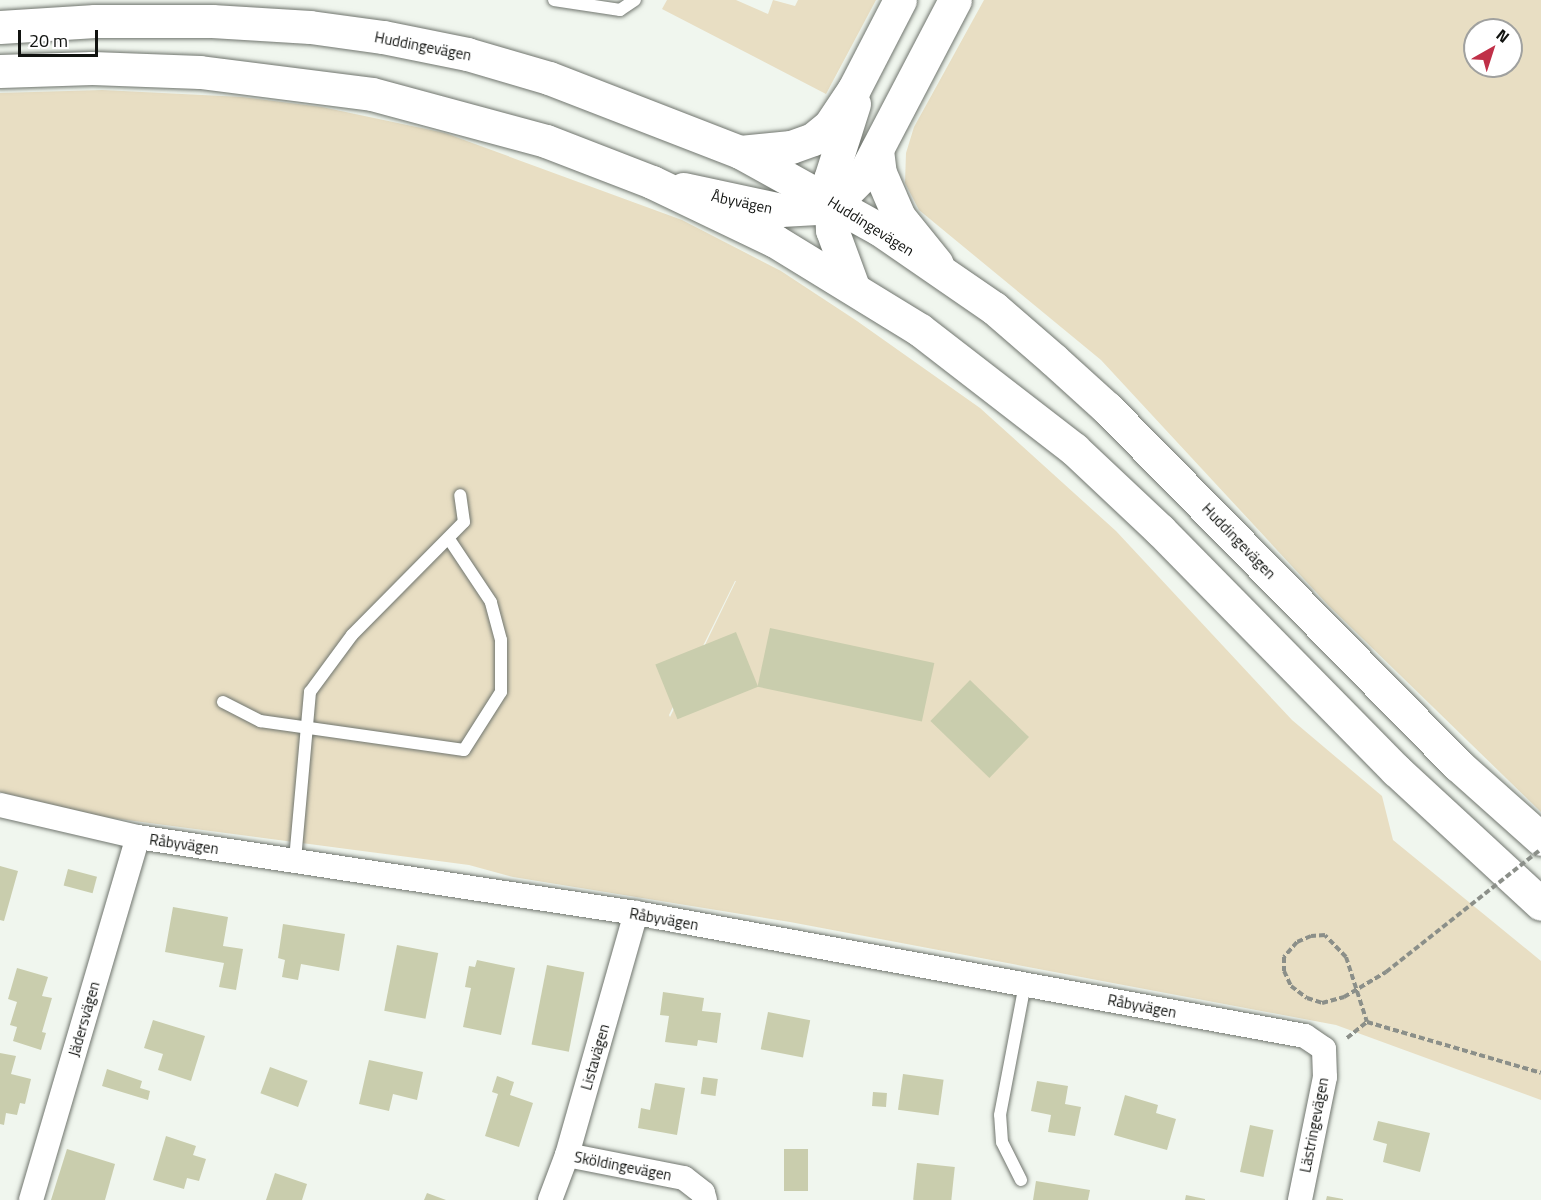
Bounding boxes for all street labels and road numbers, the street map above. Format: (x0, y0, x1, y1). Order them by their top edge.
street label: Huddingevägen (373, 28, 473, 64)
street label: Åbyvägen (710, 187, 774, 217)
street label: Huddingevägen (825, 192, 917, 260)
street label: Huddingevägen (1198, 499, 1280, 583)
street label: Råbyvägen (148, 830, 220, 858)
street label: Råbyvägen (628, 904, 700, 934)
street label: Jädersvägen (65, 979, 103, 1059)
street label: Råbyvägen (1106, 991, 1178, 1021)
street label: Listavägen (577, 1022, 613, 1092)
street label: Lästringevägen (1296, 1076, 1332, 1174)
street label: Sköldingevägen (573, 1148, 673, 1184)

